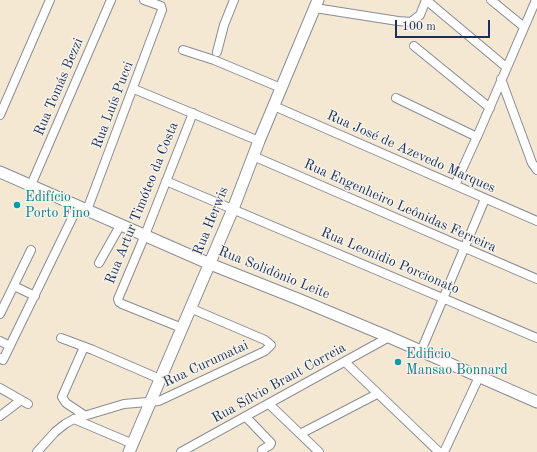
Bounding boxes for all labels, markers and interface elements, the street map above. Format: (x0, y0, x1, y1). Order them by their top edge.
scale bar (397, 12, 492, 38)
text: 100 m (402, 21, 436, 33)
street label: Rua Tomás Bezzi (31, 36, 87, 138)
street label: Rua Luís Pucci (89, 59, 137, 151)
street label: Rua José de Azevedo Marques (324, 107, 498, 197)
street label: Rua Artur Timóteo da Costa (102, 120, 182, 286)
street label: Rua Engenheiro Leônidas Ferreira (301, 156, 499, 256)
street label: Rua Herwis (190, 184, 232, 258)
place label: Edifício Porto Fino (25, 189, 90, 222)
marker: Edifício Porto Fino (12, 200, 22, 210)
street label: Rua Leonidio Porcionato (318, 224, 462, 298)
street label: Rua Solidônio Leite (216, 243, 332, 303)
street label: Rua Curumatai (161, 337, 251, 391)
street label: Rua Sílvio Brant Correia (209, 339, 349, 427)
place label: Edificio Mansao Bonnard (406, 346, 508, 378)
marker: Edificio Mansao Bonnard (393, 357, 403, 367)

